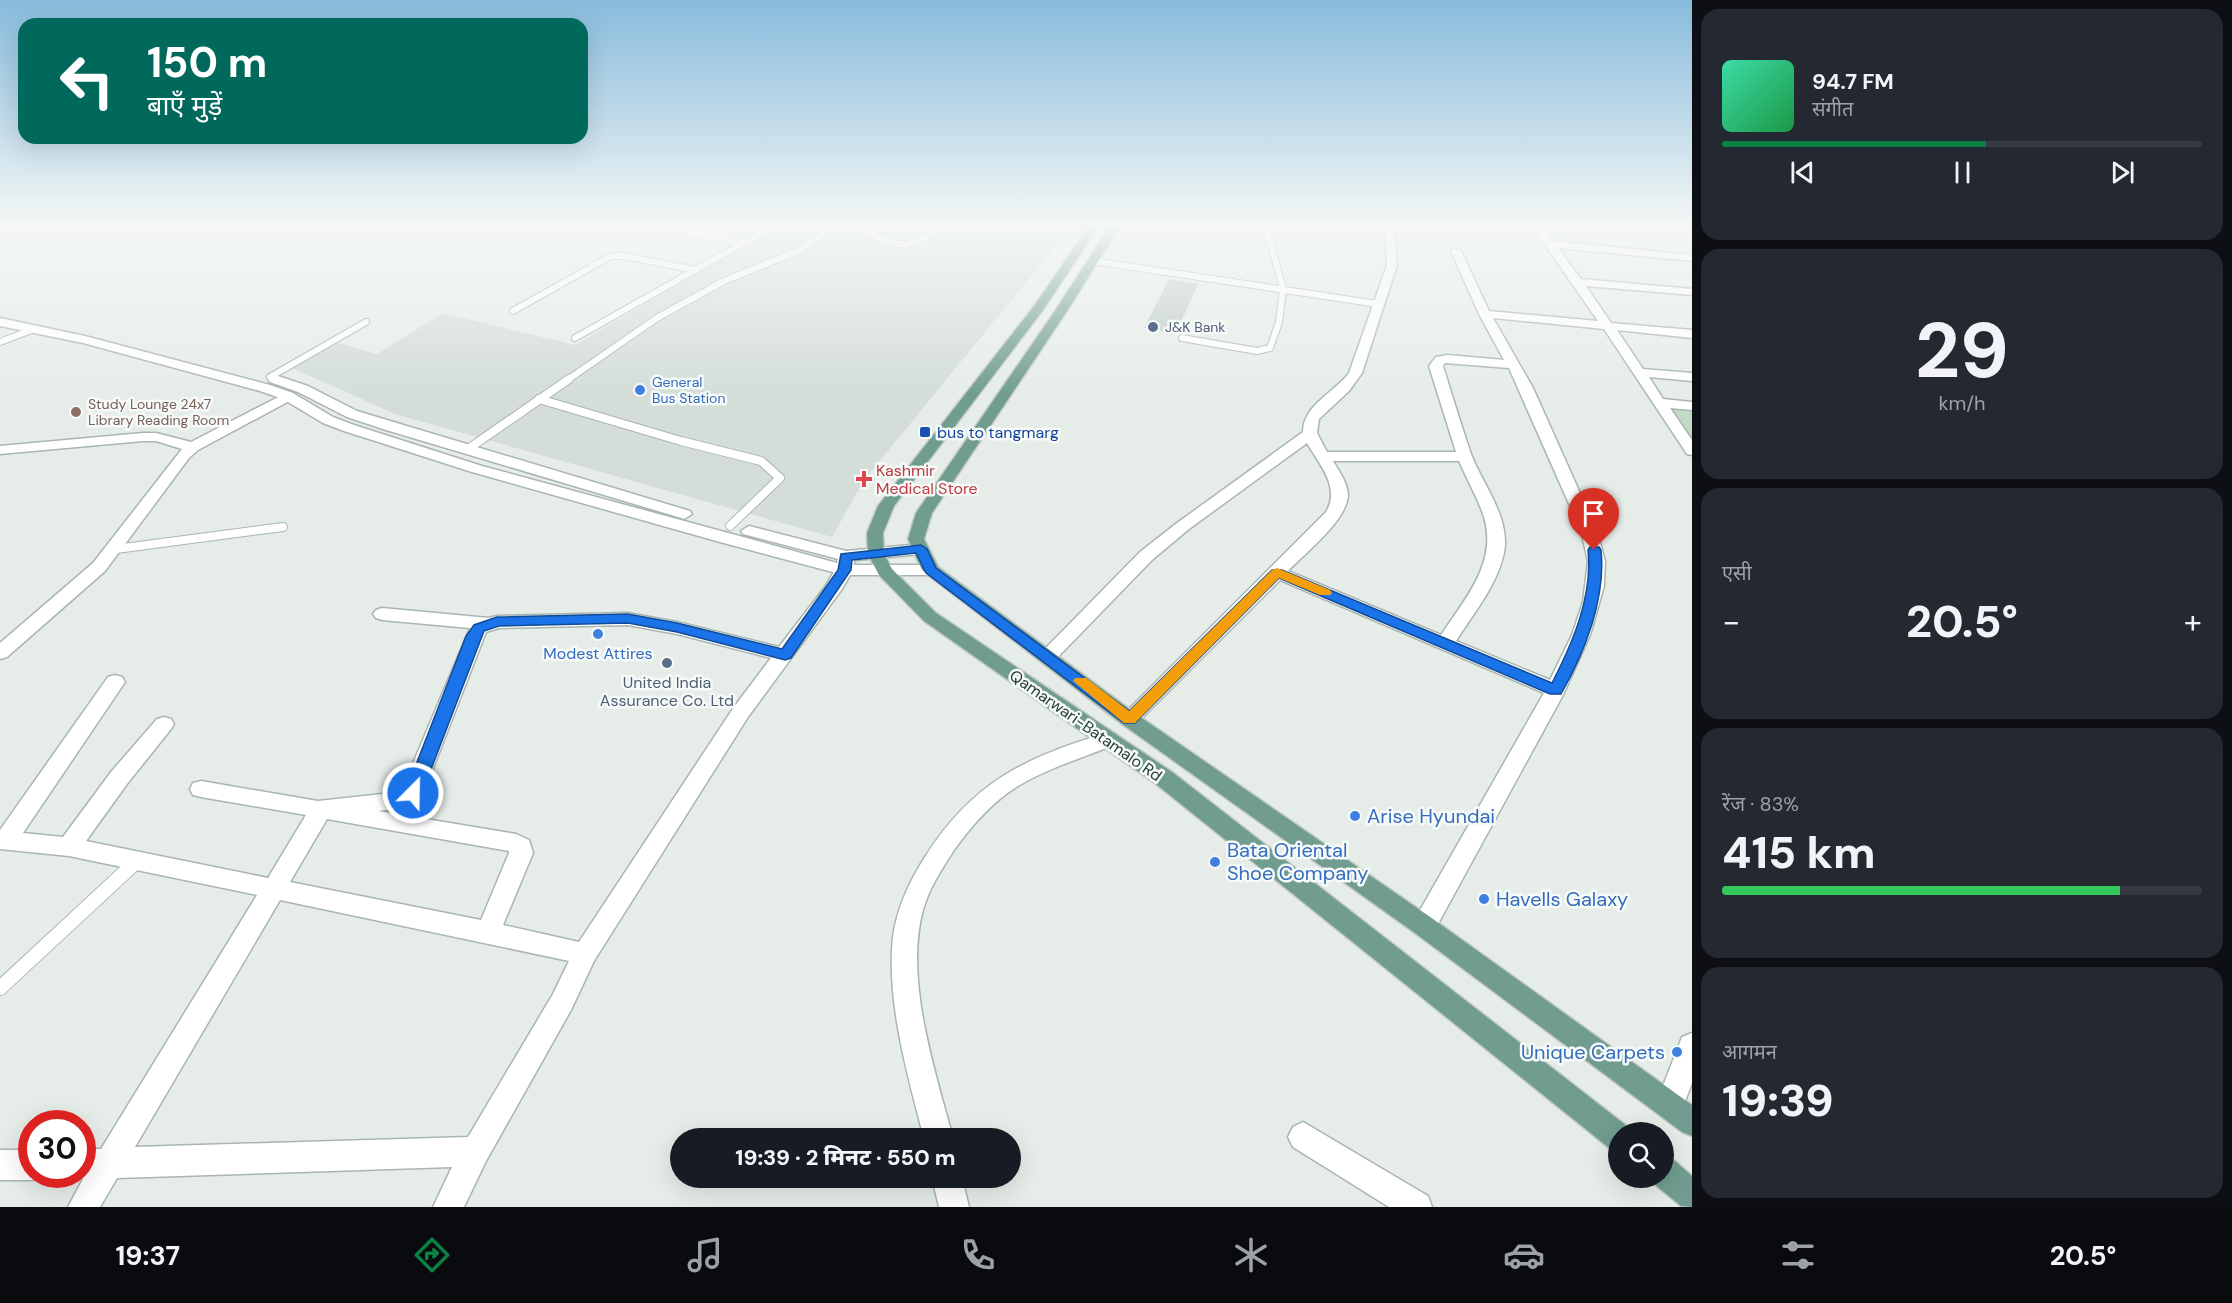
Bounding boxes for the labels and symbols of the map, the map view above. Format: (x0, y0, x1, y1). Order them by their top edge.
place label: J&K Bank (1165, 318, 1225, 336)
marker: J&K Bank (1146, 320, 1160, 334)
place label: General Bus Station (652, 373, 725, 407)
marker: General Bus Station (633, 383, 647, 397)
place label: Study Lounge 24x7 Library Reading Room (88, 395, 229, 429)
marker: Study Lounge 24x7 Library Reading Room (69, 405, 83, 419)
place label: bus to tangmarg (937, 422, 1059, 443)
marker: bus to tangmarg (918, 425, 932, 439)
place label: Kashmir Medical Store (876, 460, 978, 499)
marker: Kashmir Medical Store (857, 472, 871, 486)
pin (1568, 488, 1619, 550)
marker: Modest Attires (591, 627, 605, 641)
place label: Modest Attires (543, 643, 653, 664)
marker: United India Assurance Co. Ltd (660, 656, 674, 670)
street label: Qamarwari-Batamalo Rd (1005, 665, 1166, 786)
place label: United India Assurance Co. Ltd (600, 672, 734, 711)
position arrow (381, 761, 445, 825)
place label: Arise Hyundai (1367, 803, 1495, 829)
marker: Arise Hyundai (1348, 809, 1362, 823)
place label: Bata Oriental Shoe Company (1227, 837, 1368, 886)
marker: Bata Oriental Shoe Company (1208, 855, 1222, 869)
place label: Havells Galaxy (1496, 886, 1628, 912)
marker: Havells Galaxy (1477, 892, 1491, 906)
place label: Unique Carpets (1521, 1039, 1665, 1065)
marker: Unique Carpets (1670, 1045, 1684, 1059)
speed limit sign: 30 (18, 1110, 96, 1188)

